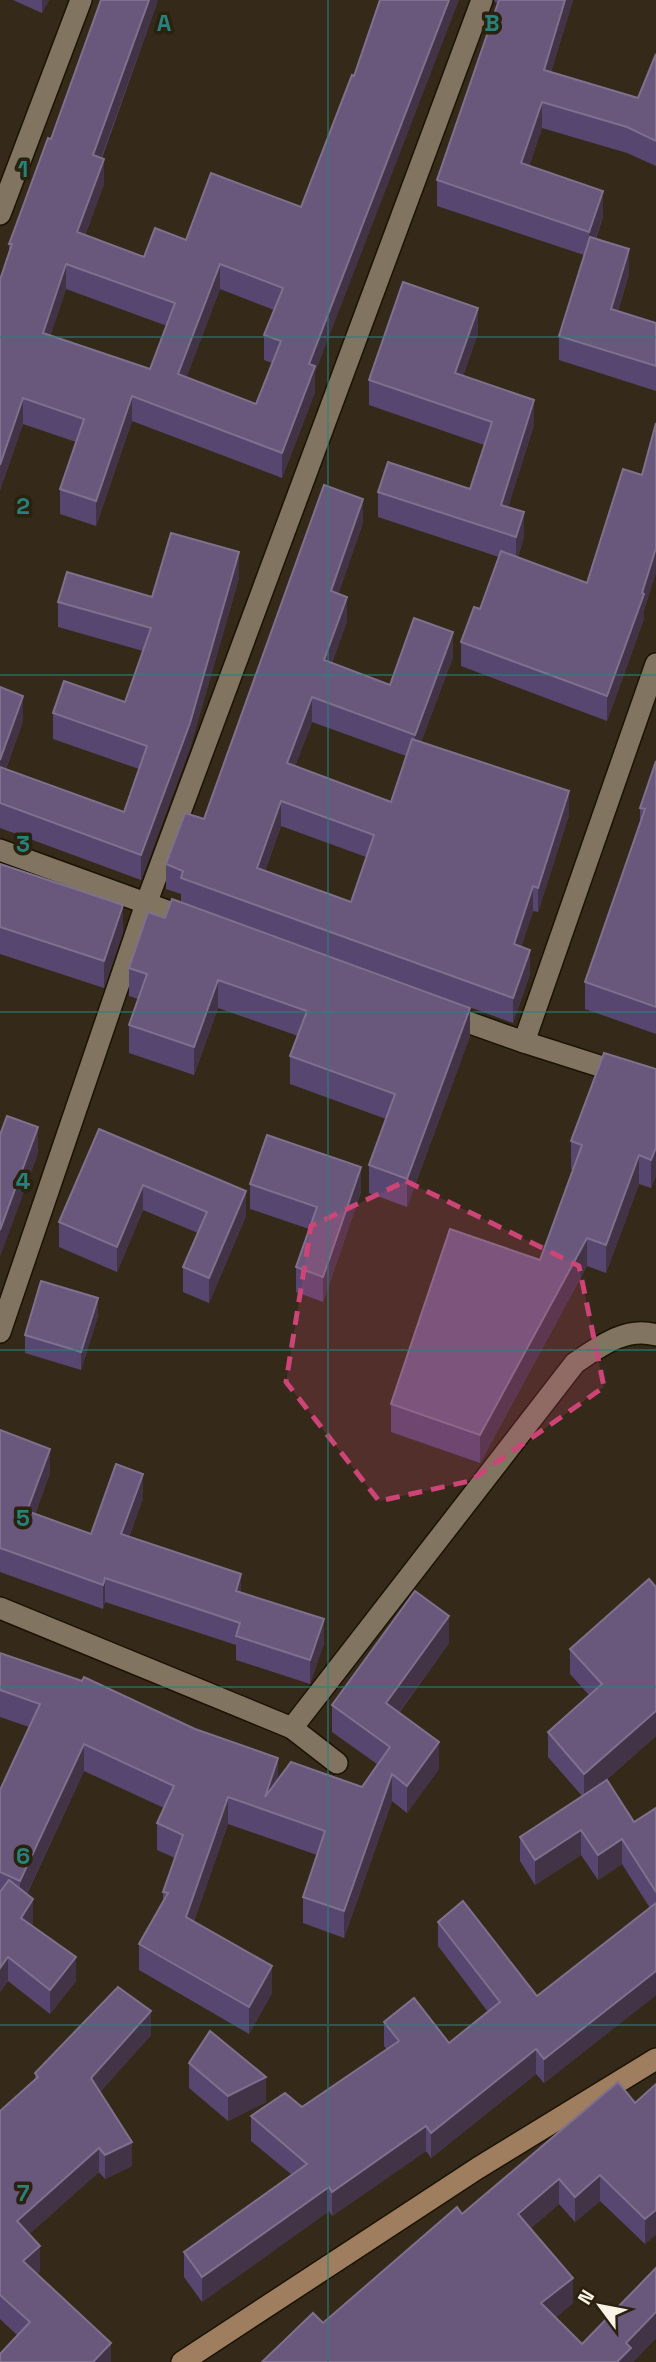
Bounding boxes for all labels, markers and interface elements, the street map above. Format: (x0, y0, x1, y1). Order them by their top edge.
text: A (157, 8, 172, 38)
text: B (484, 8, 500, 38)
text: 1 (18, 154, 28, 184)
text: 2 (16, 491, 30, 521)
text: 3 (16, 829, 30, 859)
text: 4 (16, 1166, 31, 1196)
text: 5 (16, 1503, 30, 1533)
text: 6 (16, 1841, 30, 1871)
text: 7 (17, 2178, 30, 2208)
north arrow (565, 2271, 635, 2341)
text: N (572, 2285, 600, 2309)

